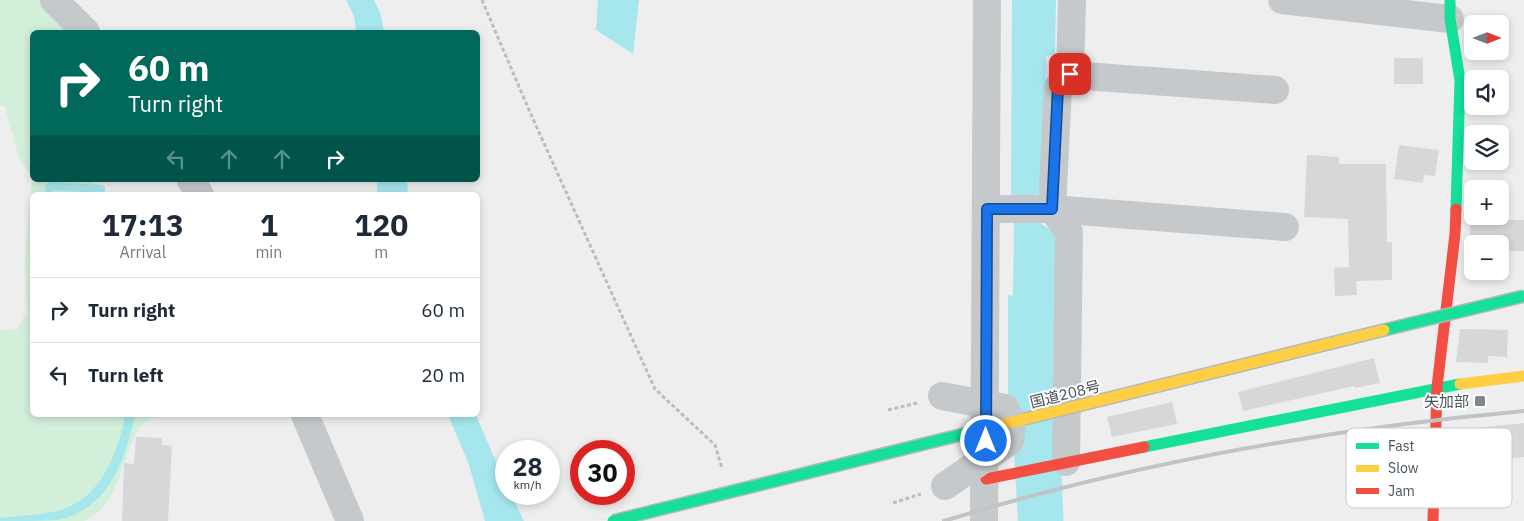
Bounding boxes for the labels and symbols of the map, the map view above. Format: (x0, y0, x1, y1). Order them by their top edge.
north arrow (1464, 15, 1509, 60)
pin (1049, 53, 1091, 95)
street label: 国道208号 (1028, 376, 1102, 412)
place label: 矢加部 (1424, 392, 1469, 411)
marker: 矢加部 (1473, 394, 1487, 408)
position arrow (959, 414, 1011, 466)
legend (1346, 428, 1512, 508)
text: Fast (1388, 437, 1414, 455)
speed limit sign: 30 (570, 440, 635, 505)
text: Slow (1388, 459, 1419, 477)
text: Jam (1388, 482, 1415, 500)

